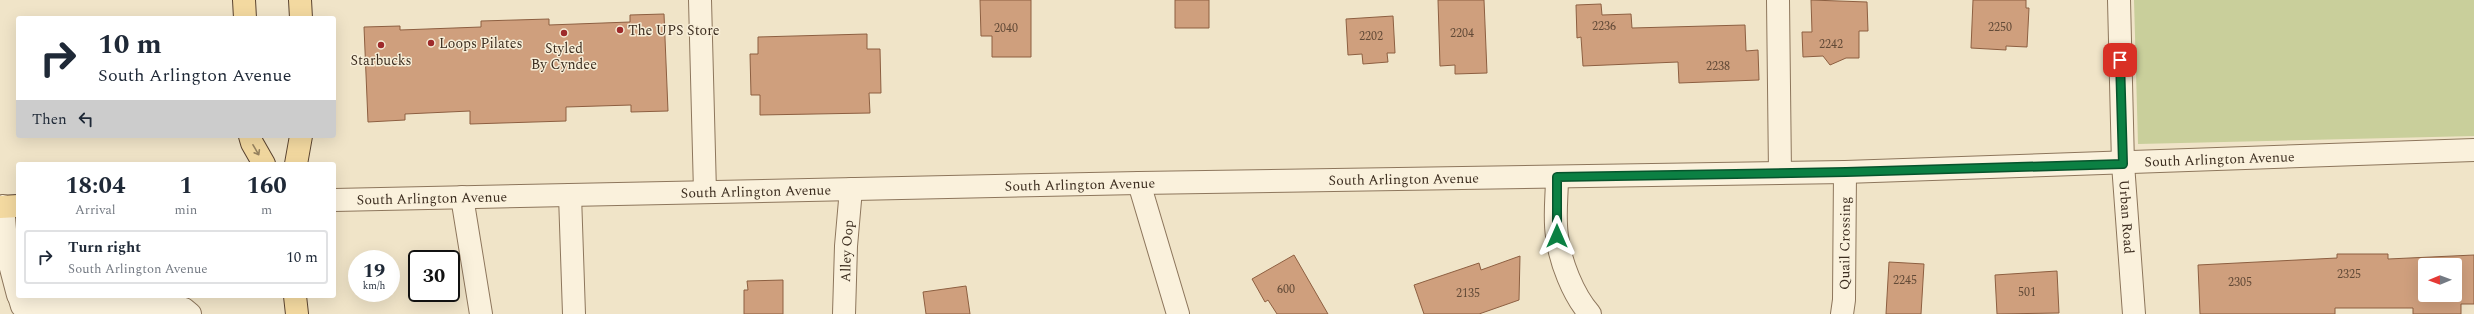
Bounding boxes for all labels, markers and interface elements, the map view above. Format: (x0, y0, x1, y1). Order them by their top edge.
house number: 2236 (1592, 17, 1616, 36)
house number: 2250 (1988, 18, 2012, 37)
house number: 2040 (994, 19, 1018, 38)
place label: The UPS Store (628, 20, 720, 41)
text: 10 m (98, 23, 162, 66)
house number: 2204 (1450, 24, 1474, 43)
marker: The UPS Store (615, 25, 625, 35)
house number: 2202 (1359, 27, 1383, 46)
marker: Styled By Cyndee (559, 28, 569, 38)
icon: right (32, 32, 84, 84)
place label: Loops Pilates (439, 33, 523, 54)
house number: 2242 (1819, 35, 1843, 54)
marker: Loops Pilates (426, 38, 436, 48)
place label: Styled By Cyndee (531, 38, 597, 75)
marker: Starbucks (376, 40, 386, 50)
pin (2103, 43, 2137, 77)
icon: arrive (2109, 49, 2131, 71)
place label: Starbucks (351, 50, 411, 71)
house number: 2238 (1706, 57, 1730, 76)
text: South Arlington Avenue (98, 62, 291, 89)
text: Then (32, 108, 67, 131)
icon: left (75, 108, 97, 130)
one-way arrow (252, 144, 260, 155)
street label: South Arlington Avenue (2144, 146, 2295, 172)
street label: South Arlington Avenue (1328, 167, 1479, 191)
text: 18:04 (65, 168, 125, 204)
text: 1 (179, 168, 193, 204)
text: 160 (246, 168, 287, 204)
street label: South Arlington Avenue (1004, 172, 1155, 196)
street label: South Arlington Avenue (680, 179, 832, 203)
street label: Urban Road (2114, 179, 2140, 255)
street label: South Arlington Avenue (357, 186, 508, 210)
street label: Quail Crossing (1834, 196, 1855, 290)
text: Arrival (75, 200, 116, 220)
text: min (175, 200, 197, 220)
text: m (261, 200, 272, 220)
position arrow (1536, 215, 1578, 257)
street label: Alley Oop (834, 219, 859, 283)
text: Turn right (68, 236, 141, 259)
icon: right (34, 246, 56, 268)
text: 10 m (286, 246, 318, 269)
speed limit sign: 30 (408, 250, 460, 302)
text: 19 (363, 256, 385, 286)
north arrow (2418, 258, 2462, 302)
map controls (2418, 258, 2462, 302)
text: South Arlington Avenue (68, 259, 208, 279)
house number: 2325 (2337, 265, 2361, 284)
house number: 2245 (1893, 271, 1917, 290)
house number: 2305 (2228, 273, 2252, 292)
text: km/h (363, 278, 385, 294)
house number: 600 (1277, 280, 1295, 299)
house number: 501 (2018, 283, 2036, 302)
house number: 2135 (1456, 284, 1480, 303)

